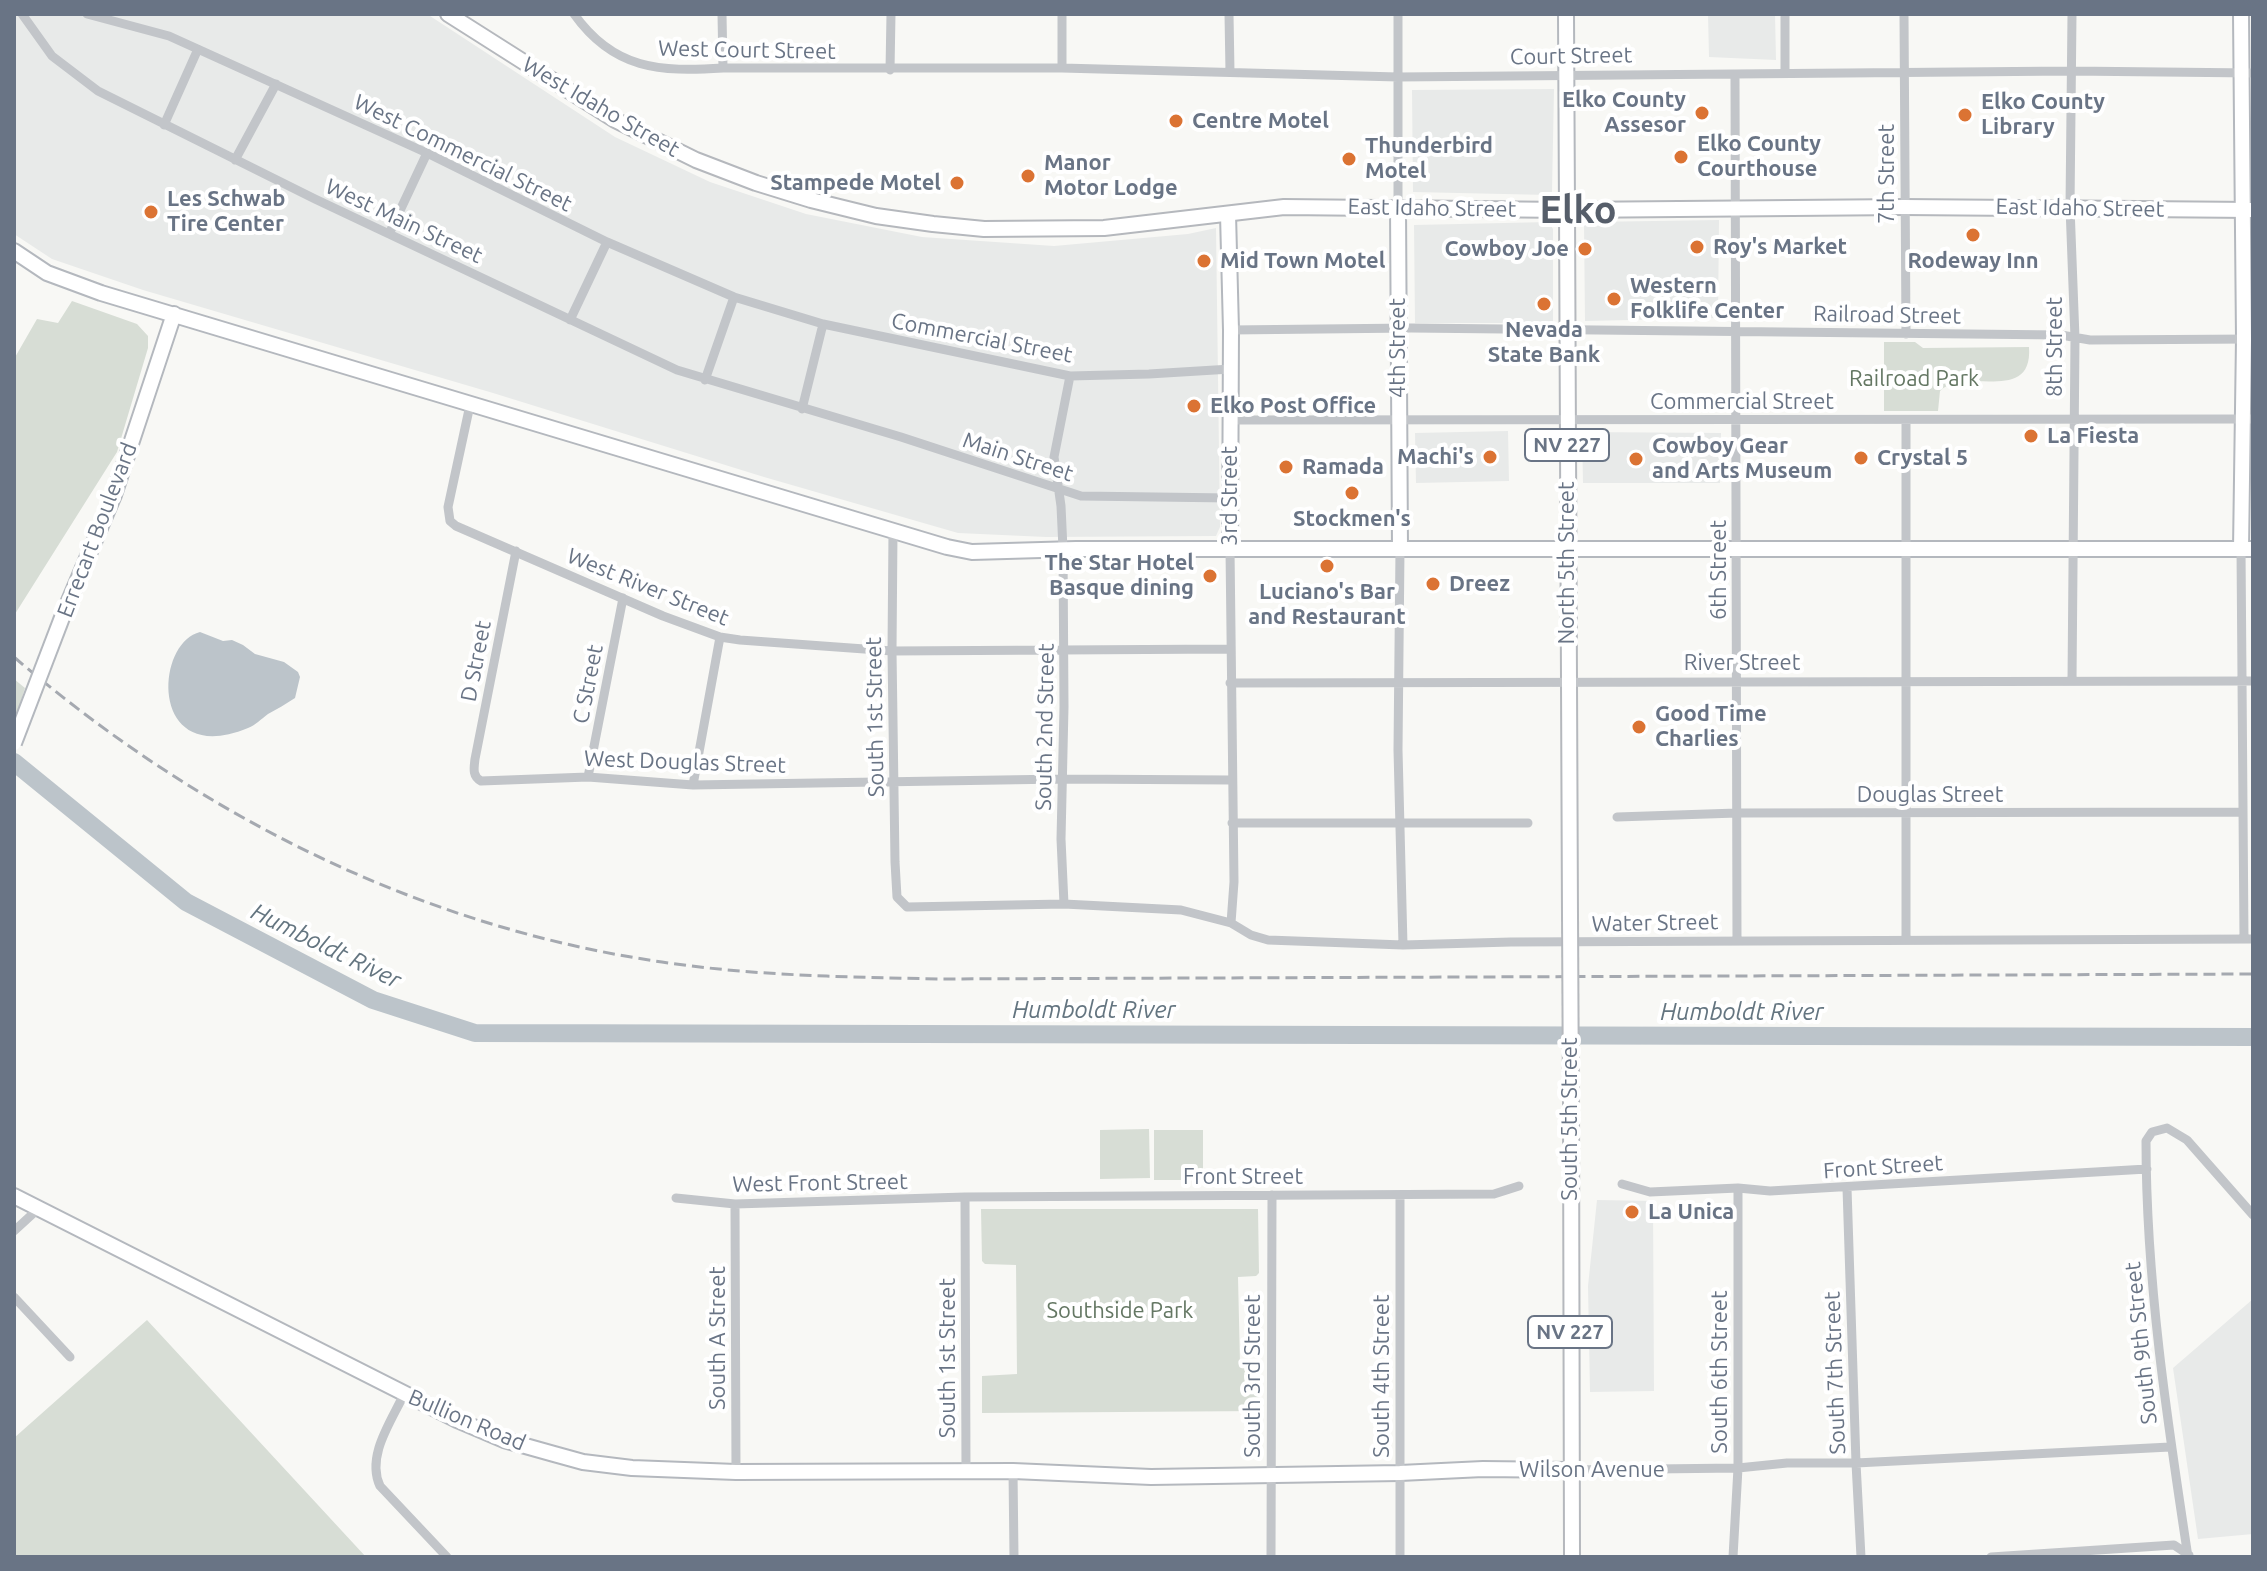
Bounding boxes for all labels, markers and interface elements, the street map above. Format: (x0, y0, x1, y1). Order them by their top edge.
street label: West Court Street (658, 35, 836, 65)
street label: Court Street (1510, 42, 1632, 70)
street label: West Idaho Street (518, 51, 684, 163)
place label: Elko County Assesor (1562, 87, 1686, 138)
street label: West Commercial Street (350, 89, 576, 217)
place label: Elko County Library (1981, 89, 2105, 140)
marker: Elko County Assesor (1693, 104, 1711, 122)
marker: Elko County Library (1956, 106, 1974, 124)
place label: Centre Motel (1192, 108, 1329, 134)
marker: Centre Motel (1167, 112, 1185, 130)
street label: 7th Street (1874, 124, 1900, 224)
place label: Elko County Courthouse (1697, 131, 1821, 182)
place label: Thunderbird Motel (1365, 133, 1493, 184)
marker: Elko County Courthouse (1672, 148, 1690, 166)
place label: Manor Motor Lodge (1044, 150, 1178, 202)
marker: Thunderbird Motel (1340, 150, 1358, 168)
marker: Manor Motor Lodge (1019, 167, 1037, 185)
place label: Stampede Motel (770, 170, 941, 196)
street label: West Main Street (321, 173, 487, 269)
marker: Stampede Motel (948, 174, 966, 192)
place label: Les Schwab Tire Center (167, 186, 286, 238)
district label: Elko (1539, 187, 1617, 233)
street label: East Idaho Street (1348, 193, 1516, 223)
street label: East Idaho Street (1996, 193, 2164, 223)
marker: Les Schwab Tire Center (142, 203, 160, 221)
marker: Rodeway Inn (1964, 226, 1982, 244)
place label: Roy's Market (1713, 234, 1847, 260)
place label: Cowboy Joe (1444, 236, 1569, 262)
marker: Roy's Market (1688, 238, 1706, 256)
marker: Cowboy Joe (1576, 240, 1594, 258)
place label: Mid Town Motel (1220, 248, 1385, 274)
place label: Rodeway Inn (1907, 248, 2039, 274)
marker: Mid Town Motel (1195, 252, 1213, 270)
place label: Western Folklife Center (1630, 273, 1784, 324)
marker: Western Folklife Center (1605, 290, 1623, 308)
marker: Nevada State Bank (1535, 295, 1553, 313)
street label: 8th Street (2042, 297, 2068, 397)
street label: 4th Street (1385, 298, 1411, 398)
street label: Railroad Street (1813, 301, 1961, 329)
street label: Commercial Street (889, 307, 1075, 369)
place label: Nevada State Bank (1488, 317, 1600, 368)
park label: Railroad Park (1849, 366, 1979, 392)
street label: Commercial Street (1650, 389, 1834, 415)
place label: Elko Post Office (1210, 393, 1376, 419)
marker: Elko Post Office (1185, 397, 1203, 415)
place label: La Fiesta (2047, 423, 2139, 449)
street label: Main Street (959, 427, 1077, 487)
marker: La Fiesta (2022, 427, 2040, 445)
road number: NV 227 (1525, 429, 1609, 461)
place label: Cowboy Gear and Arts Museum (1652, 433, 1832, 484)
street label: Errecart Boulevard (52, 439, 142, 621)
place label: Machi's (1397, 444, 1474, 470)
place label: Crystal 5 (1877, 445, 1968, 471)
street label: 3rd Street (1217, 446, 1243, 546)
marker: Machi's (1481, 448, 1499, 466)
marker: Crystal 5 (1852, 449, 1870, 467)
marker: Cowboy Gear and Arts Museum (1627, 450, 1645, 468)
place label: Ramada (1302, 454, 1384, 480)
marker: Ramada (1277, 458, 1295, 476)
street label: North 5th Street (1554, 481, 1580, 645)
marker: Stockmen's (1343, 484, 1361, 502)
place label: Stockmen's (1293, 506, 1411, 532)
street label: 6th Street (1706, 520, 1732, 620)
street label: West River Street (563, 543, 733, 631)
place label: The Star Hotel Basque dining (1045, 550, 1194, 602)
marker: Luciano's Bar and Restaurant (1318, 557, 1336, 575)
marker: The Star Hotel Basque dining (1201, 567, 1219, 585)
place label: Dreez (1449, 571, 1510, 597)
marker: Dreez (1424, 575, 1442, 593)
place label: Luciano's Bar and Restaurant (1248, 579, 1406, 630)
street label: D Street (455, 618, 497, 704)
street label: South 1st Street (860, 637, 890, 797)
street label: C Street (567, 642, 609, 726)
street label: South 2nd Street (1030, 643, 1060, 811)
street label: River Street (1684, 650, 1800, 676)
place label: Good Time Charlies (1655, 701, 1767, 752)
marker: Good Time Charlies (1630, 718, 1648, 736)
street label: West Douglas Street (584, 745, 786, 779)
street label: Douglas Street (1857, 782, 2003, 808)
water label: Humboldt River (246, 897, 406, 995)
street label: Water Street (1591, 909, 1719, 937)
water label: Humboldt River (1012, 996, 1176, 1024)
water label: Humboldt River (1660, 998, 1824, 1026)
street label: South 5th Street (1557, 1037, 1583, 1201)
street label: Front Street (1822, 1150, 1944, 1184)
street label: Front Street (1183, 1164, 1303, 1190)
street label: West Front Street (732, 1168, 908, 1198)
place label: La Unica (1648, 1199, 1734, 1225)
marker: La Unica (1623, 1203, 1641, 1221)
street label: South 9th Street (2119, 1260, 2163, 1426)
street label: South A Street (705, 1266, 731, 1410)
street label: South 1st Street (935, 1278, 961, 1438)
street label: South 6th Street (1707, 1290, 1733, 1454)
street label: South 7th Street (1819, 1291, 1851, 1455)
street label: South 3rd Street (1240, 1294, 1266, 1458)
street label: South 4th Street (1369, 1294, 1395, 1458)
park label: Southside Park (1047, 1298, 1193, 1324)
road number: NV 227 (1528, 1316, 1612, 1348)
street label: Bullion Road (405, 1384, 529, 1456)
street label: Wilson Avenue (1519, 1457, 1665, 1483)

